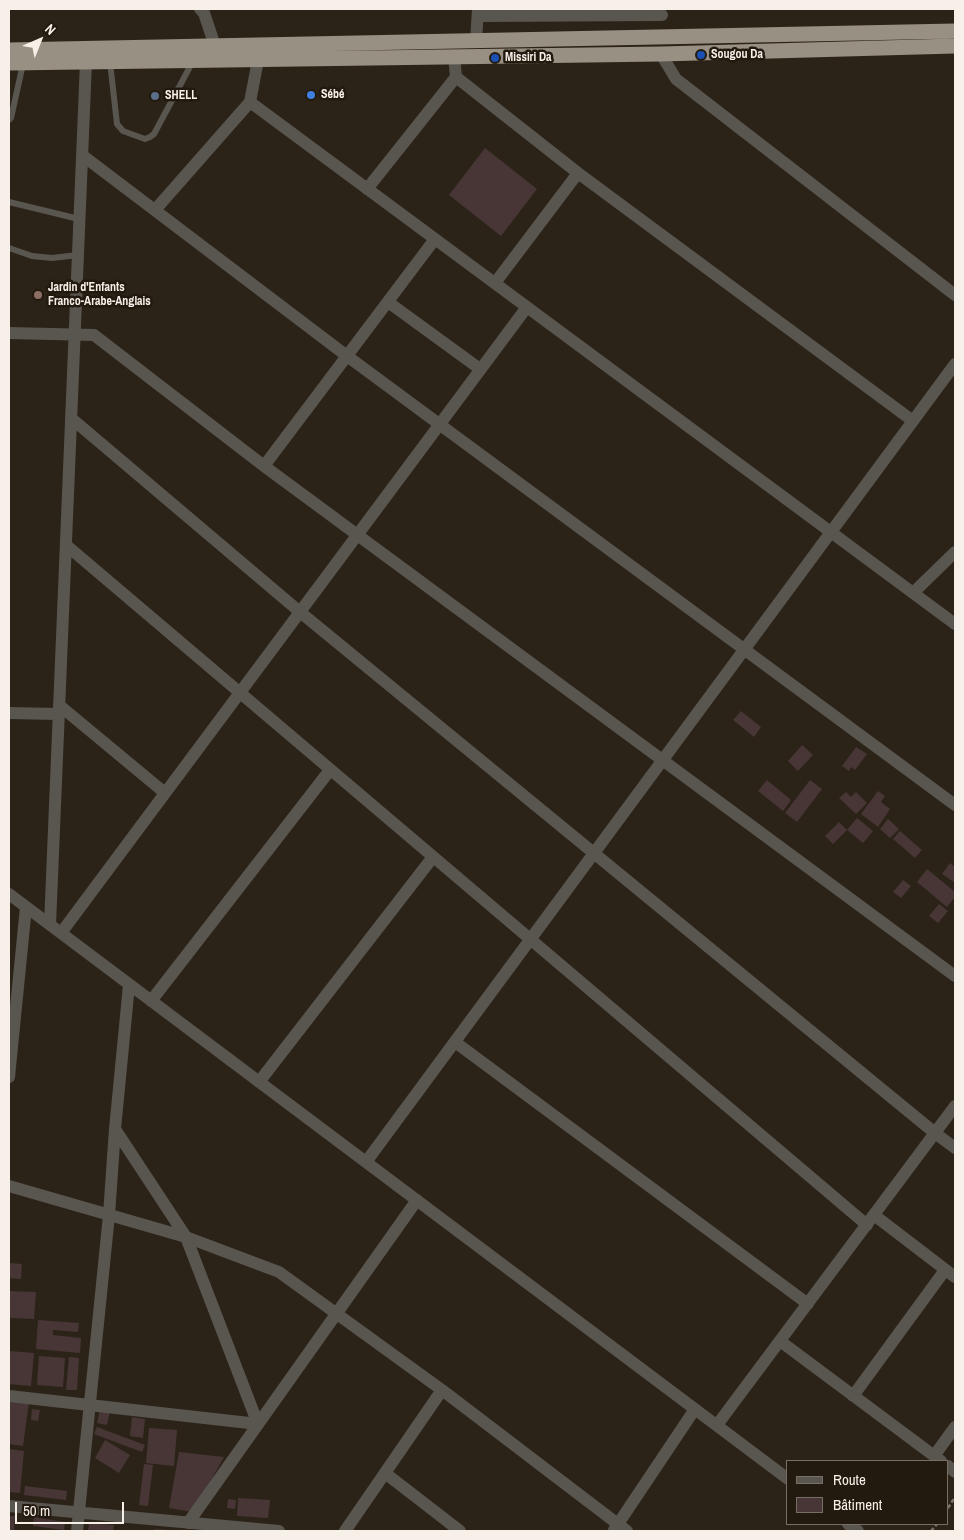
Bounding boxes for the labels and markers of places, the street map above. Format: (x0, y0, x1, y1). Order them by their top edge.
place label: Sougou Da (711, 48, 763, 62)
marker: Sougou Da (695, 49, 707, 61)
place label: Missiri Da (505, 51, 551, 65)
marker: Missiri Da (489, 52, 501, 64)
place label: Sébé (321, 88, 345, 102)
place label: SHELL (165, 89, 197, 103)
marker: Sébé (305, 89, 317, 101)
marker: SHELL (149, 90, 161, 102)
place label: Jardin d'Enfants Franco-Arabe-Anglais (48, 281, 151, 309)
marker: Jardin d'Enfants Franco-Arabe-Anglais (32, 289, 44, 301)

